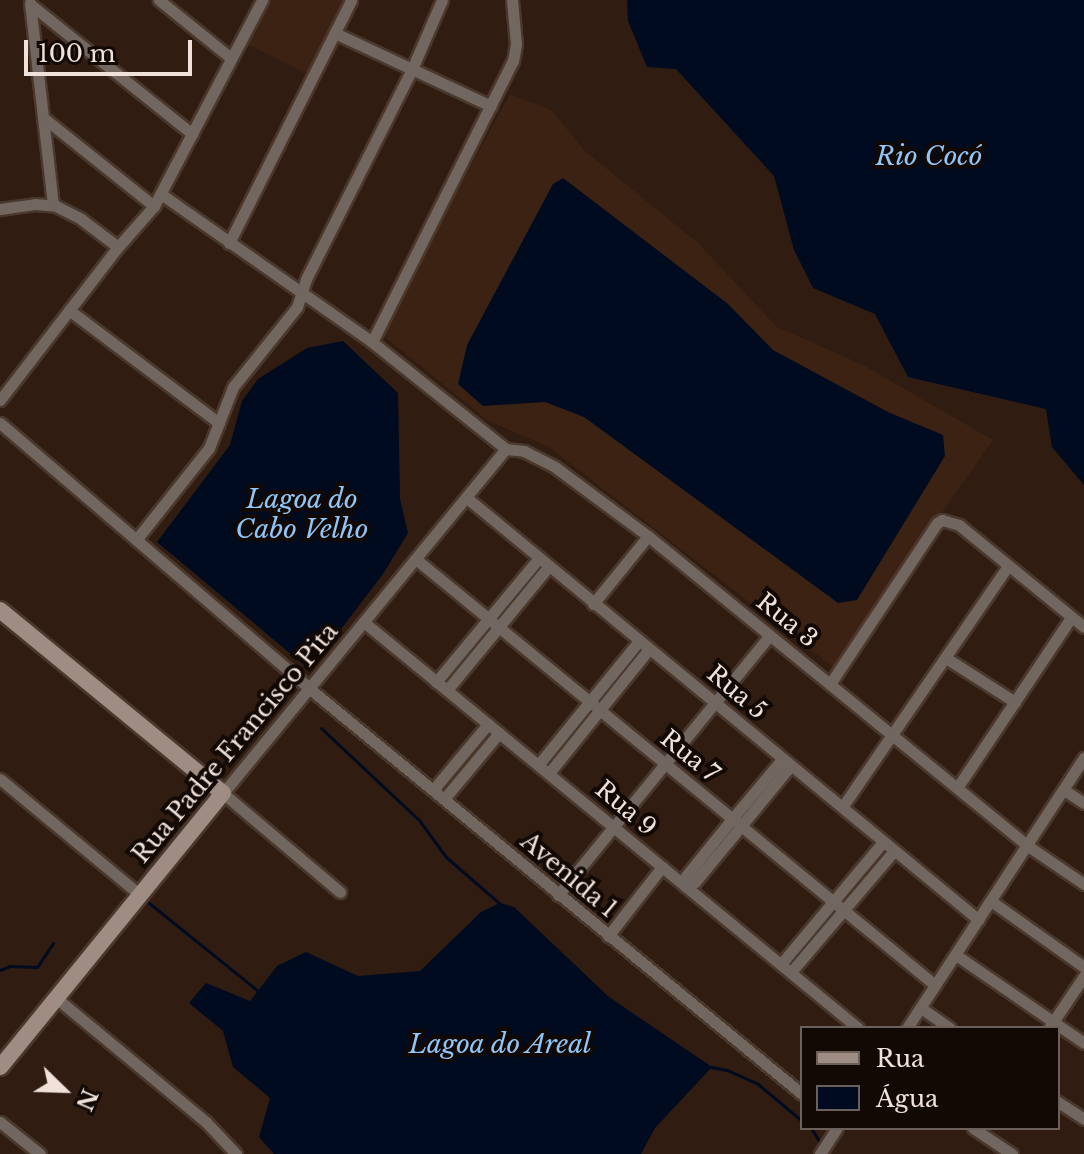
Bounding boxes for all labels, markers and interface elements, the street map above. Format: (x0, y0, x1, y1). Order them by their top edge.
scale bar (28, 24, 196, 74)
text: 100 m (38, 39, 116, 68)
water label: Rio Cocó (876, 141, 982, 173)
water label: Lagoa do Cabo Velho (236, 484, 368, 546)
street label: Rua 3 (751, 587, 823, 653)
street label: Rua Padre Francisco Pita (126, 617, 344, 869)
street label: Rua 5 (701, 659, 773, 725)
street label: Rua 7 (655, 724, 725, 788)
street label: Rua 9 (590, 774, 662, 842)
street label: Avenida 1 (515, 826, 623, 924)
legend (800, 1026, 1060, 1130)
water label: Lagoa do Areal (408, 1029, 592, 1061)
text: Rua (876, 1044, 924, 1073)
north arrow (24, 1050, 104, 1130)
text: Água (876, 1084, 938, 1113)
text: N (70, 1085, 103, 1114)

